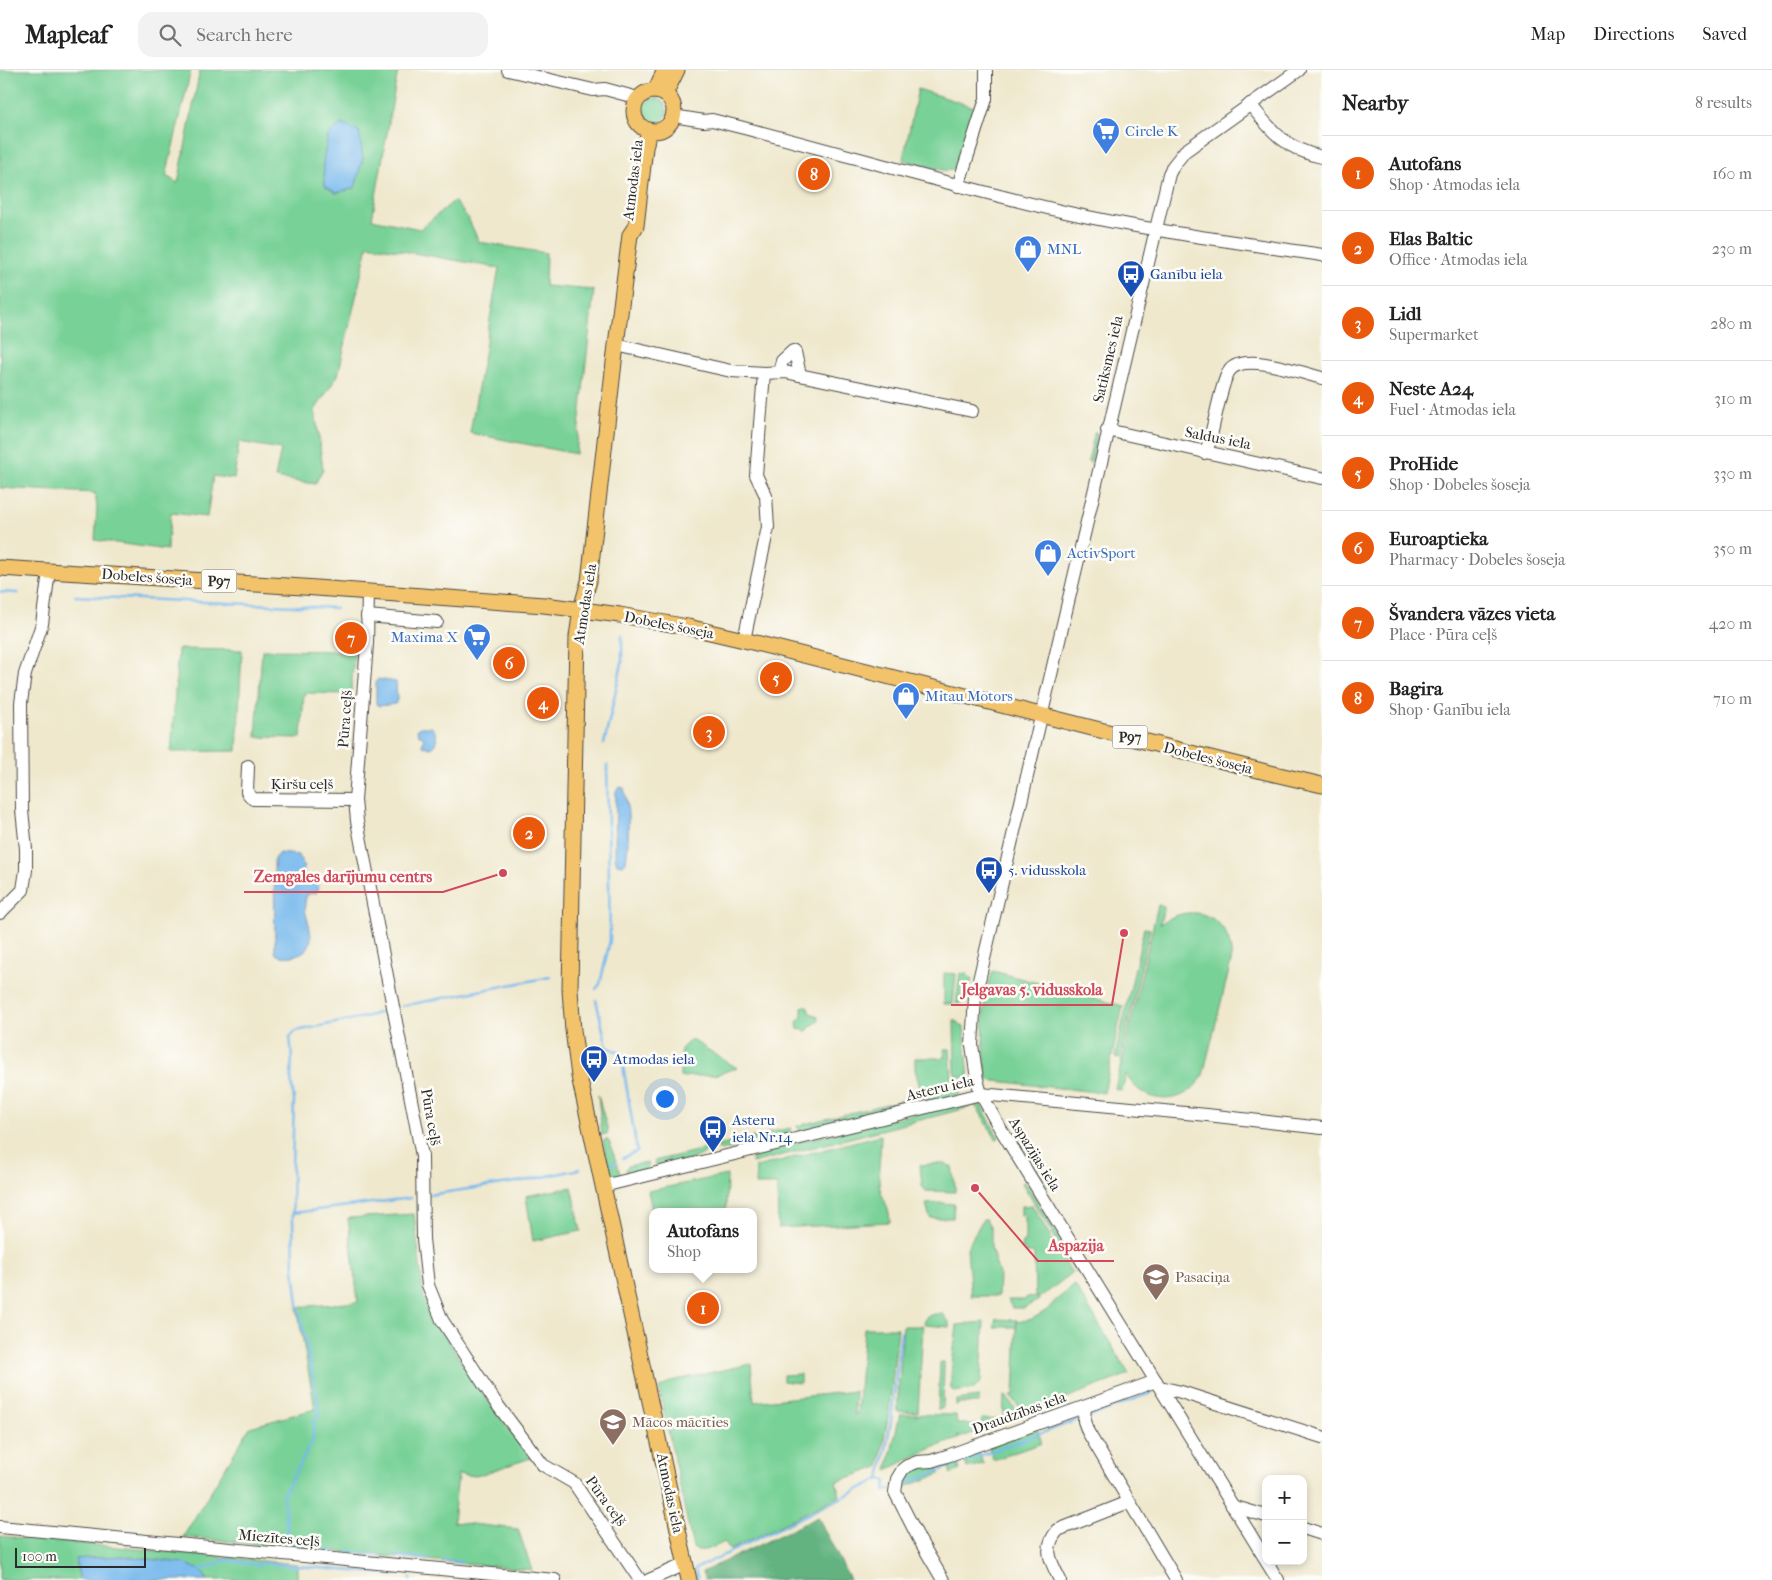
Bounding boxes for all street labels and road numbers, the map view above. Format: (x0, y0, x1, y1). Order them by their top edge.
street label: Atmodas iela (619, 137, 647, 223)
street label: Satiksmes iela (1089, 313, 1127, 404)
street label: Saldus iela (1183, 423, 1254, 453)
street label: Atmodas iela (570, 561, 600, 647)
street label: Dobeles šoseja (101, 565, 194, 589)
road number: P97 (202, 570, 236, 592)
street label: Dobeles šoseja (622, 607, 717, 643)
street label: Pūra ceļš (334, 689, 356, 748)
road number: P97 (1112, 726, 1148, 749)
street label: Dobeles šoseja (1162, 738, 1256, 778)
street label: Ķiršu ceļš (271, 775, 334, 793)
street label: Asteru iela (903, 1071, 977, 1105)
street label: Pūra ceļš (417, 1087, 445, 1147)
street label: Aspazijas iela (1005, 1113, 1065, 1195)
street label: Draudzības iela (970, 1387, 1069, 1438)
street label: Atmodas iela (653, 1450, 688, 1536)
street label: Pūra ceļš (582, 1472, 631, 1530)
street label: Miezītes ceļš (238, 1525, 321, 1551)

